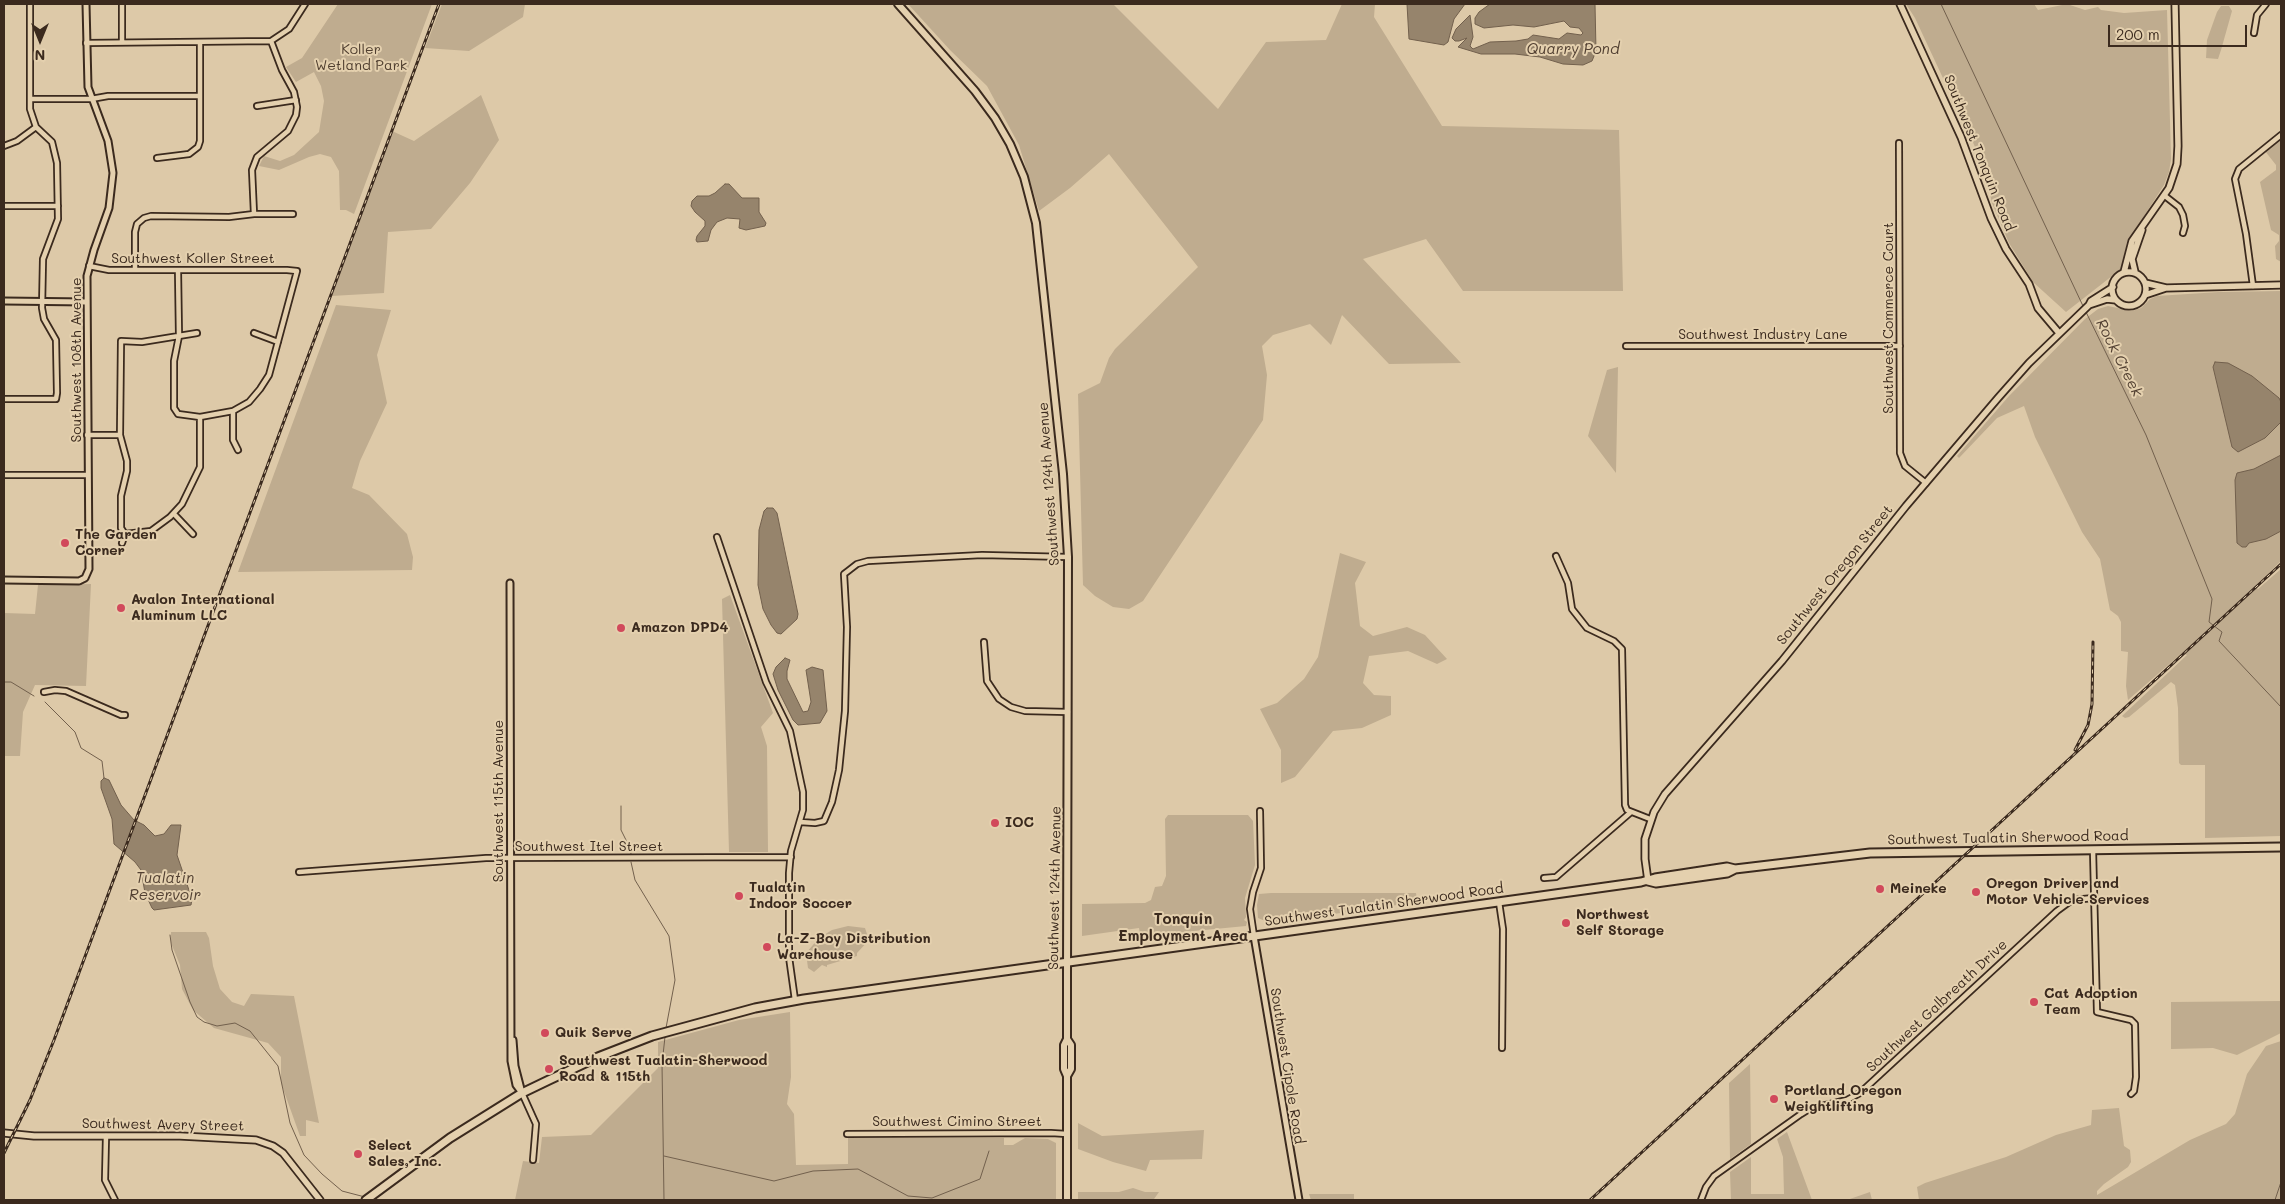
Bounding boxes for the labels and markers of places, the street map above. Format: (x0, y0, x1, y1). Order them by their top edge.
place label: The Garden Corner (75, 527, 157, 560)
marker: The Garden Corner (59, 537, 71, 549)
place label: Avalon International Aluminum LLC (131, 592, 274, 624)
marker: Avalon International Aluminum LLC (115, 602, 127, 614)
place label: Amazon DPD4 (631, 620, 728, 636)
marker: Amazon DPD4 (615, 622, 627, 634)
place label: IOC (1005, 815, 1034, 831)
marker: IOC (989, 817, 1001, 829)
place label: Oregon Driver and Motor Vehicle Services (1986, 876, 2149, 909)
place label: Tualatin Indoor Soccer (749, 880, 852, 912)
place label: Meineke (1890, 881, 1947, 897)
marker: Meineke (1874, 883, 1886, 895)
marker: Oregon Driver and Motor Vehicle Services (1970, 886, 1982, 898)
marker: Tualatin Indoor Soccer (733, 890, 745, 902)
place label: Northwest Self Storage (1576, 907, 1664, 940)
marker: Northwest Self Storage (1560, 917, 1572, 929)
place label: La-Z-Boy Distribution Warehouse (777, 931, 931, 964)
marker: La-Z-Boy Distribution Warehouse (761, 941, 773, 953)
place label: Cat Adoption Team (2044, 986, 2138, 1019)
marker: Cat Adoption Team (2028, 996, 2040, 1008)
place label: Quik Serve (555, 1025, 632, 1041)
marker: Quik Serve (539, 1027, 551, 1039)
place label: Southwest Tualatin-Sherwood Road & 115th (559, 1053, 767, 1086)
marker: Southwest Tualatin-Sherwood Road & 115th (543, 1063, 555, 1075)
place label: Portland Oregon Weightlifting (1784, 1083, 1902, 1116)
marker: Portland Oregon Weightlifting (1768, 1093, 1780, 1105)
place label: Select Sales, Inc. (368, 1138, 442, 1170)
marker: Select Sales, Inc. (352, 1148, 364, 1160)

